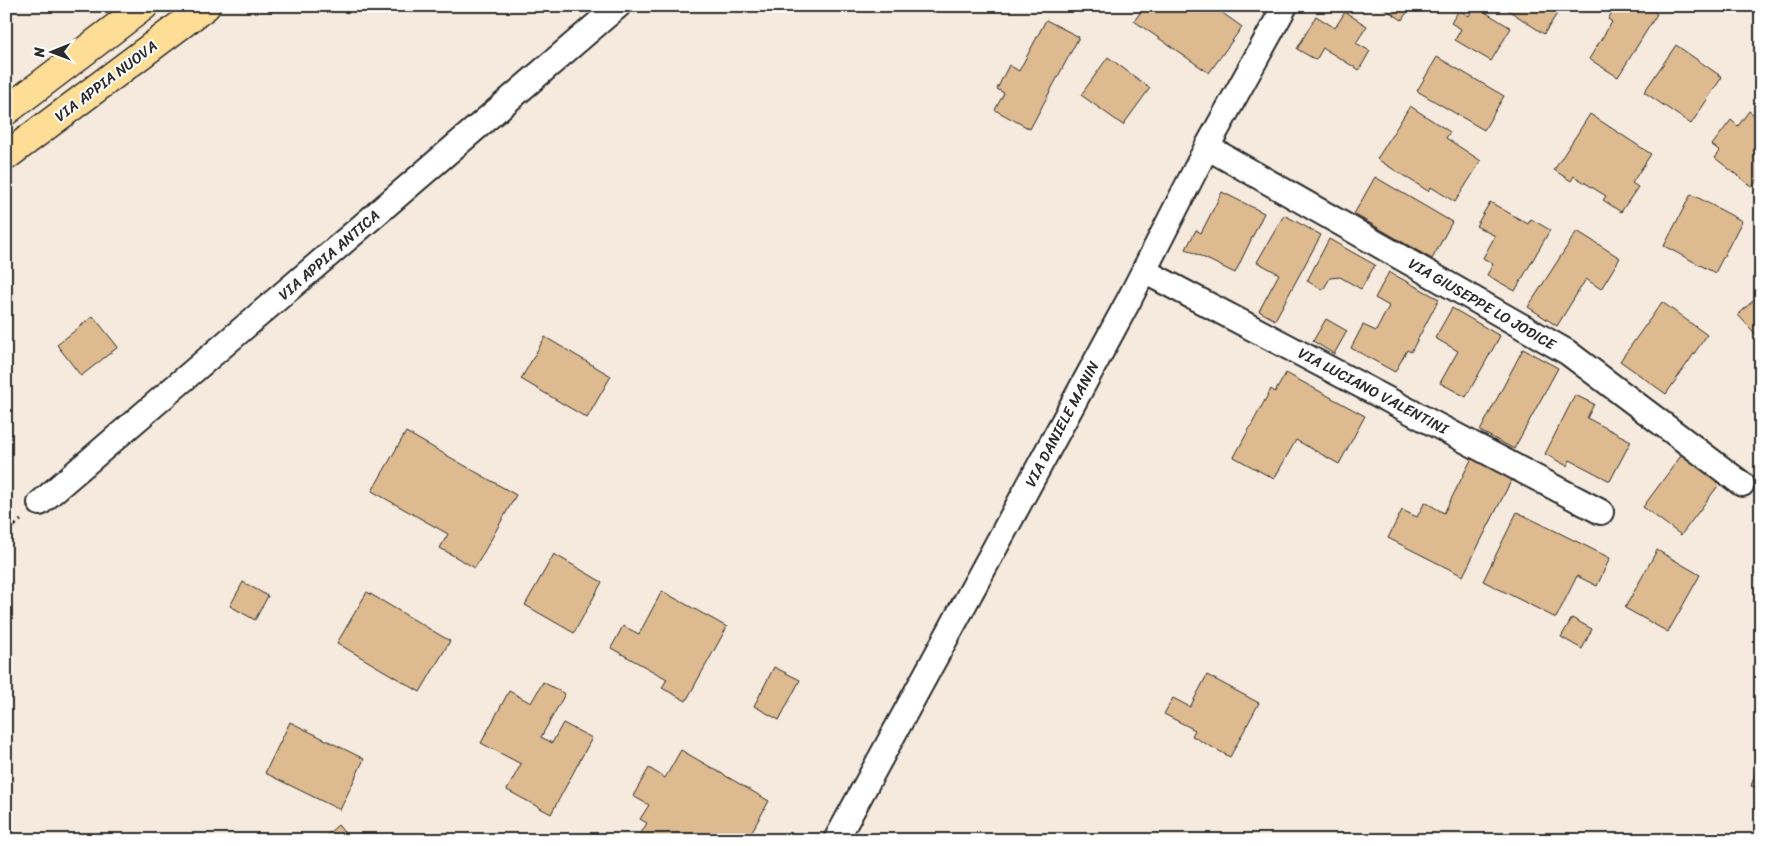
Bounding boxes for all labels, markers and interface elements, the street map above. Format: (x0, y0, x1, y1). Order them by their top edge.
north arrow (28, 28, 78, 78)
street label: VIA APPIA NUOVA (49, 33, 163, 129)
text: N (27, 47, 52, 58)
street label: VIA APPIA ANTICA (272, 203, 386, 307)
street label: VIA GIUSEPPE LO JODICE (1403, 251, 1562, 358)
street label: VIA LUCIANO VALENTINI (1293, 340, 1454, 442)
street label: VIA DANIELE MANIN (1018, 356, 1106, 492)

